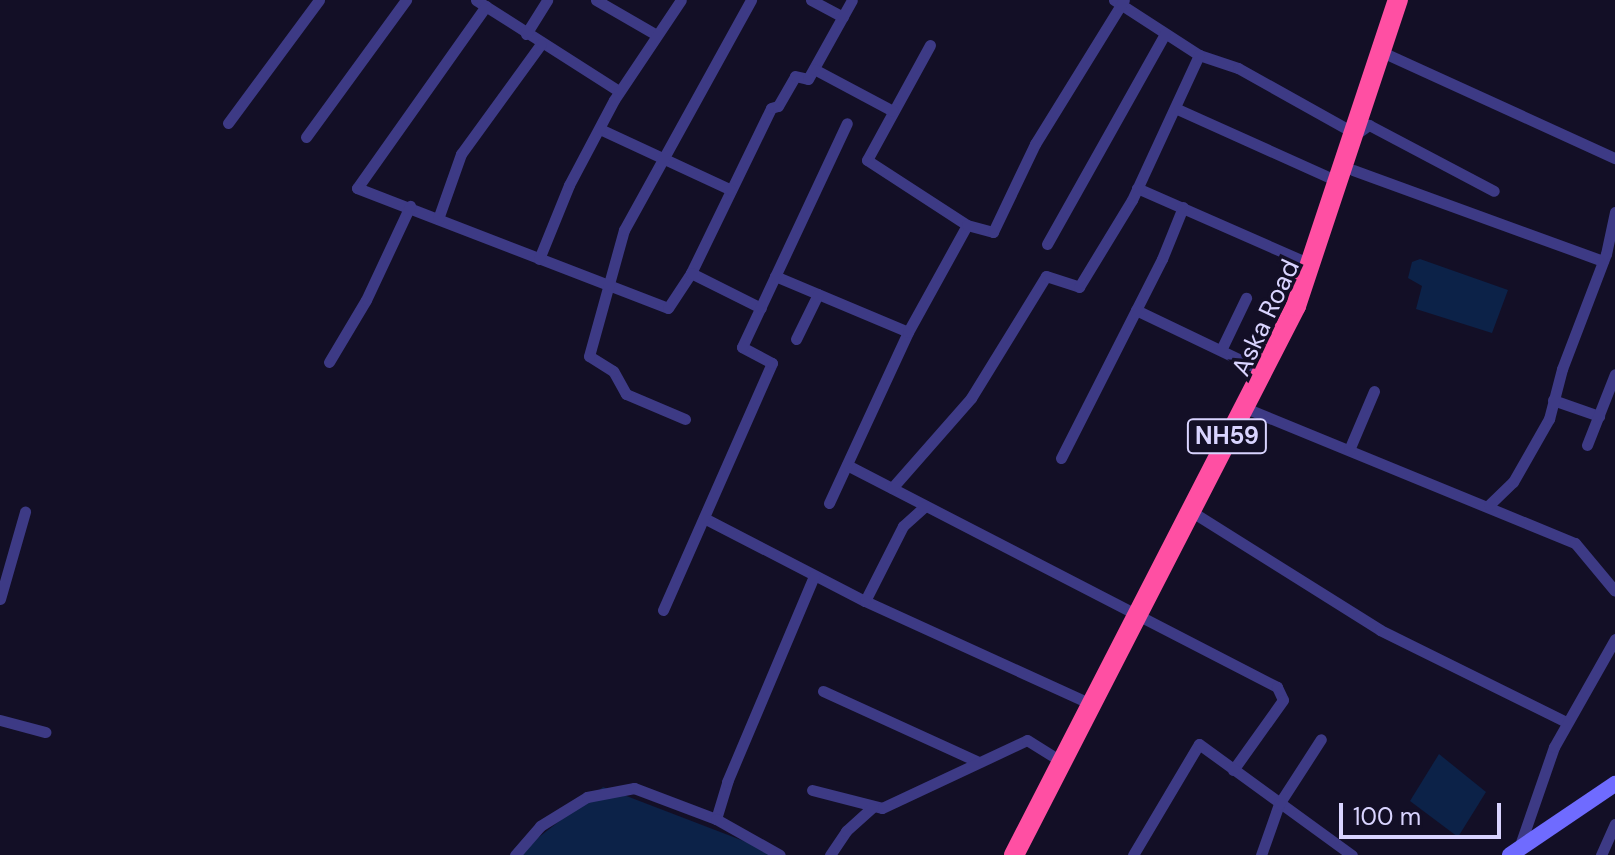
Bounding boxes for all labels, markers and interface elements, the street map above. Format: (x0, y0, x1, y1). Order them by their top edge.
street label: Aska Road (1225, 255, 1307, 381)
road number: NH59 (1185, 416, 1269, 456)
scale bar (1343, 787, 1505, 837)
text: 100 m (1353, 801, 1421, 832)

